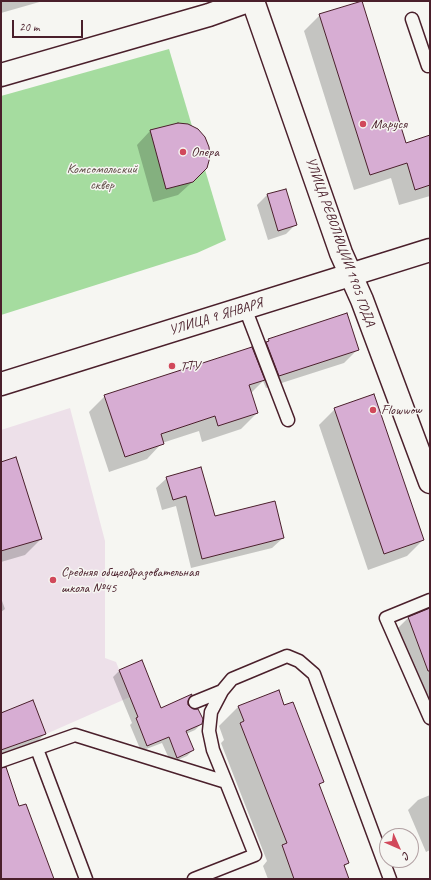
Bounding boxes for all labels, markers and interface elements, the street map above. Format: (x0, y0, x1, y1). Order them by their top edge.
scale bar (14, 12, 85, 38)
text: 20 m (19, 19, 39, 35)
place label: Маруся (371, 116, 407, 132)
marker: Маруся (358, 119, 368, 129)
place label: Опера (191, 144, 219, 160)
marker: Опера (178, 147, 188, 157)
street label: УЛИЦА РЕВОЛЮЦИИ 1905 ГОДА (302, 155, 378, 329)
park label: Комсомольский сквер (67, 161, 137, 194)
street label: УЛИЦА 9 ЯНВАРЯ (167, 295, 265, 339)
place label: ТТУ (180, 358, 200, 374)
marker: ТТУ (167, 361, 177, 371)
place label: Flowwow (381, 402, 422, 418)
marker: Flowwow (368, 405, 378, 415)
place label: Средняя общеобразовательная школа №45 (61, 564, 199, 596)
marker: Средняя общеобразовательная школа №45 (48, 575, 58, 585)
north arrow (379, 828, 419, 868)
text: С (400, 849, 414, 863)

